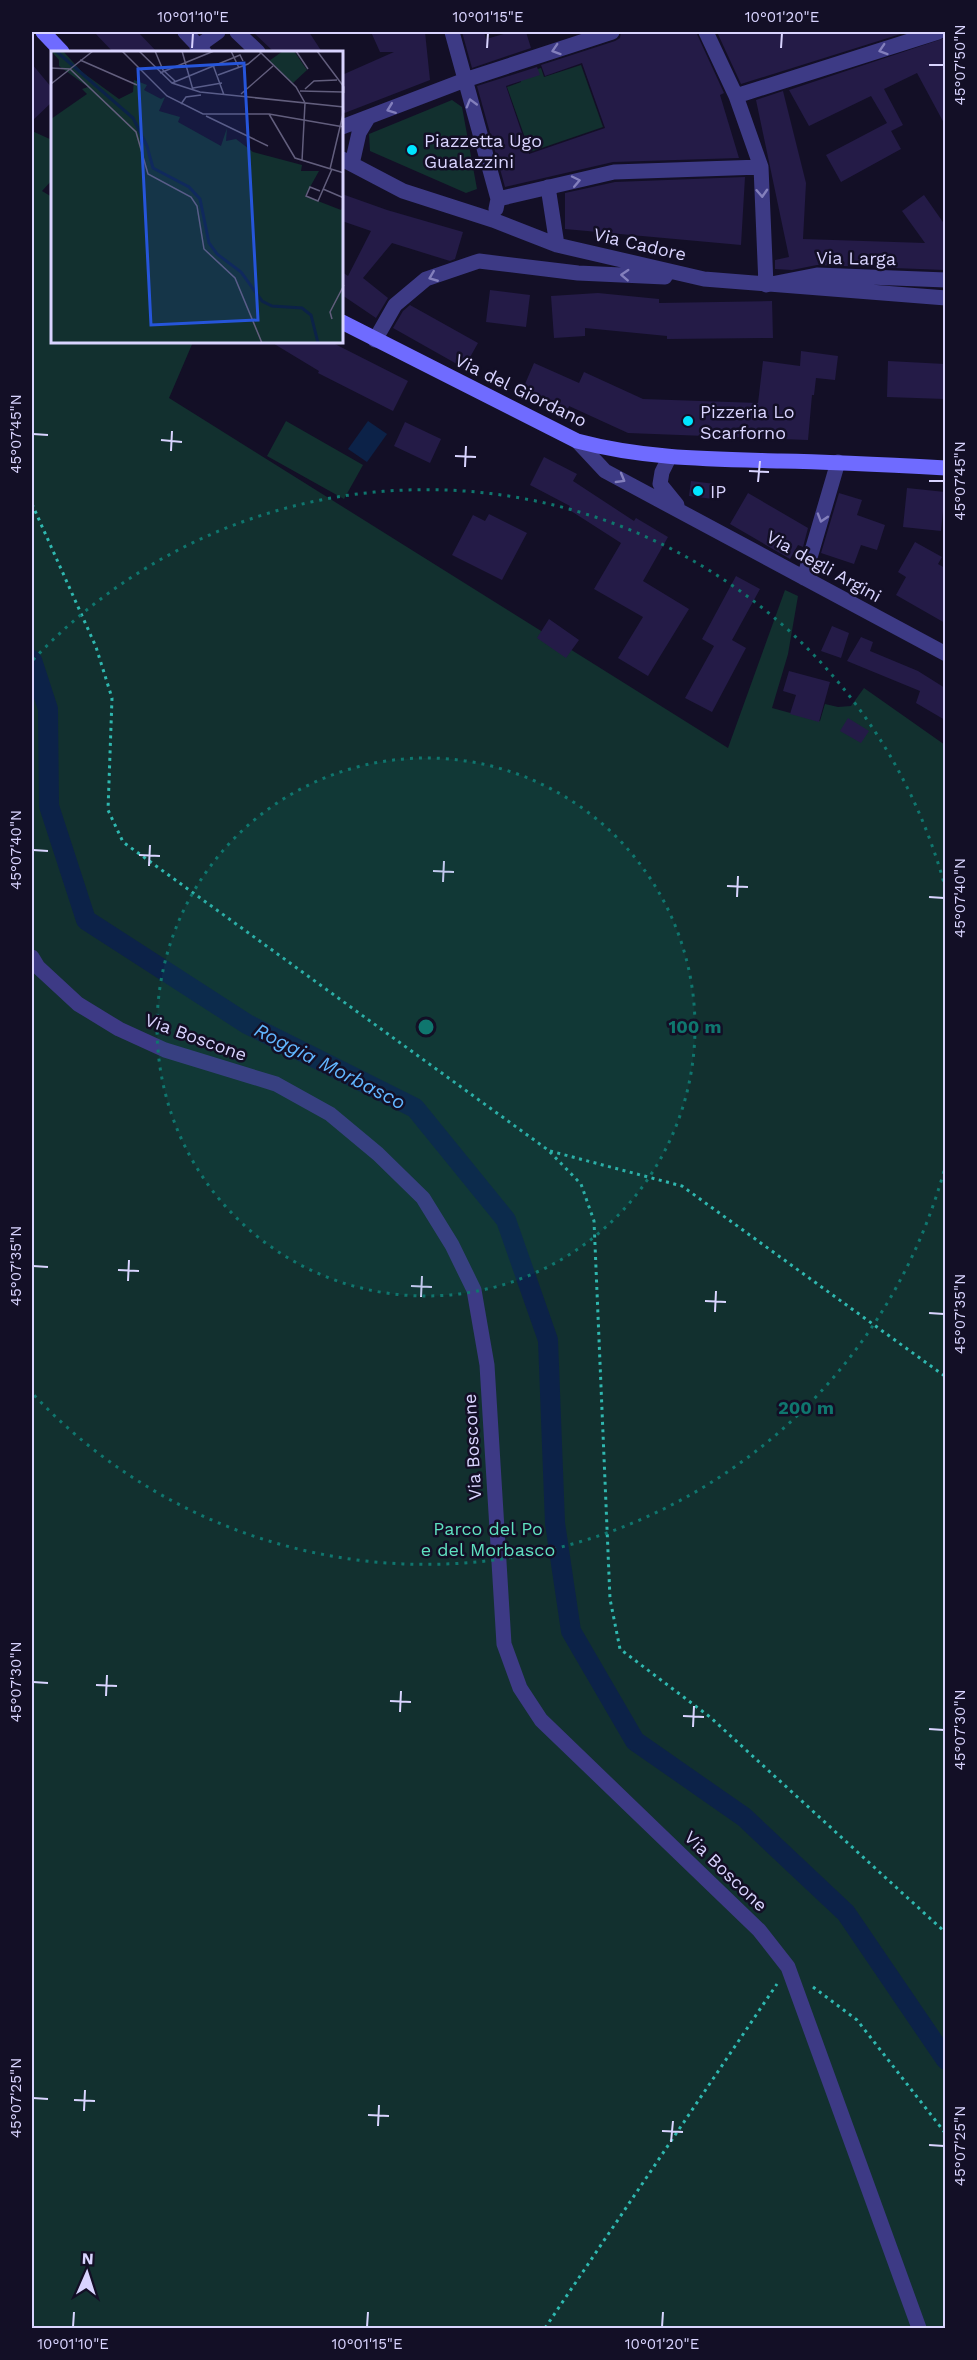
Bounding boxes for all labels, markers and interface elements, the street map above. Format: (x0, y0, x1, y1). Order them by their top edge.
text: 10°01'10"E (157, 8, 229, 26)
text: 10°01'15"E (453, 8, 523, 26)
text: 10°01'20"E (745, 8, 819, 26)
text: 45°07'50"N (951, 25, 969, 105)
one-way arrow (551, 43, 562, 55)
one-way arrow (878, 43, 889, 55)
inset map (51, 51, 344, 344)
one-way arrow (466, 98, 478, 109)
one-way arrow (386, 102, 397, 114)
place label: Piazzetta Ugo Gualazzini (424, 130, 542, 172)
marker: Piazzetta Ugo Gualazzini (405, 143, 419, 157)
one-way arrow (571, 175, 581, 188)
one-way arrow (756, 188, 769, 197)
street label: Via Cadore (592, 223, 688, 265)
street label: Via Larga (816, 247, 896, 269)
one-way arrow (620, 268, 629, 281)
one-way arrow (428, 270, 439, 282)
street label: Via del Giordano (452, 349, 590, 431)
text: 45°07'45"N (7, 394, 25, 474)
place label: Pizzeria Lo Scarforno (700, 401, 795, 443)
marker: Pizzeria Lo Scarforno (681, 414, 695, 428)
text: 45°07'45"N (951, 441, 969, 521)
one-way arrow (614, 472, 625, 484)
place label: IP (710, 481, 726, 502)
marker: IP (691, 484, 705, 498)
one-way arrow (817, 512, 829, 523)
street label: Via degli Argini (763, 526, 885, 606)
text: 45°07'40"N (7, 810, 25, 890)
text: 45°07'40"N (951, 858, 969, 938)
street label: Via Boscone (142, 1009, 250, 1065)
text: 100 m (668, 1016, 722, 1037)
centre of rings (416, 1017, 436, 1037)
water label: Roggia Morbasco (250, 1018, 410, 1114)
text: 45°07'35"N (7, 1226, 25, 1306)
text: 45°07'35"N (951, 1274, 969, 1354)
street label: Via Boscone (459, 1393, 485, 1501)
text: 200 m (778, 1397, 834, 1418)
park label: Parco del Po e del Morbasco (421, 1518, 555, 1560)
text: 45°07'30"N (7, 1642, 25, 1722)
text: 45°07'30"N (951, 1690, 969, 1770)
street label: Via Boscone (680, 1826, 772, 1916)
text: 45°07'25"N (7, 2058, 25, 2138)
text: 45°07'25"N (951, 2106, 969, 2186)
north arrow (57, 2243, 117, 2303)
text: N (81, 2249, 94, 2268)
text: 10°01'10"E (37, 2335, 109, 2353)
text: 10°01'15"E (332, 2335, 402, 2353)
text: 10°01'20"E (625, 2335, 699, 2353)

